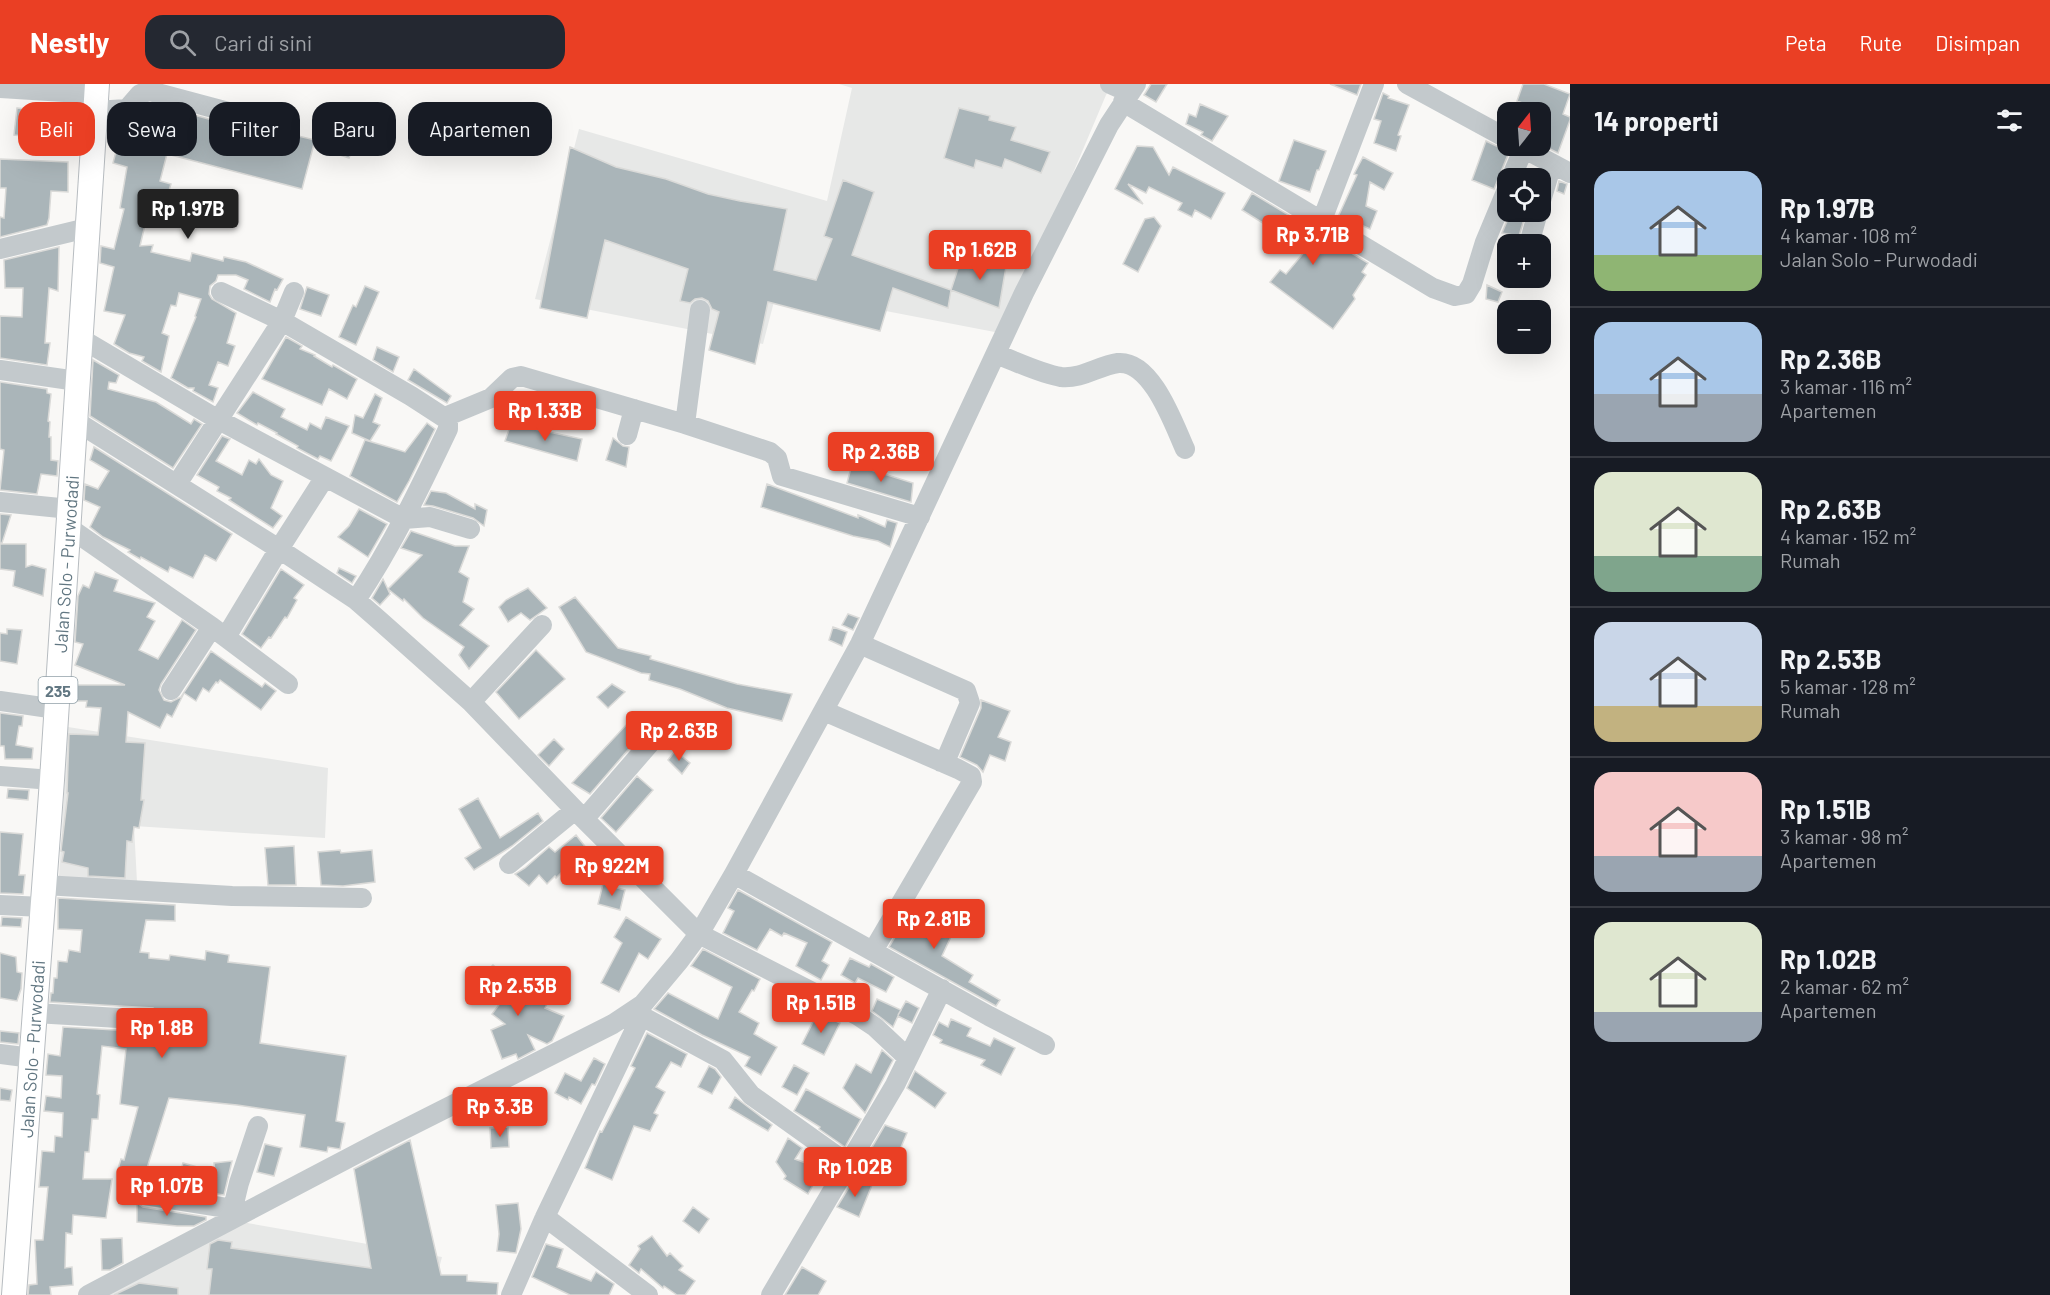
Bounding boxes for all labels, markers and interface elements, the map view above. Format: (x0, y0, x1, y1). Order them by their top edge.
search box (145, 15, 565, 69)
text: Nestly (30, 25, 109, 59)
icon: search (166, 26, 199, 59)
text: Cari di sini (214, 29, 312, 55)
text: Peta (1785, 30, 1827, 55)
text: Rute (1860, 30, 1902, 55)
text: Disimpan (1935, 30, 2020, 55)
chip: Beli (18, 102, 95, 156)
chip: Sewa (107, 102, 197, 156)
chip: Filter (209, 102, 300, 156)
chip: Baru (312, 102, 396, 156)
chip: Apartemen (408, 102, 552, 156)
north arrow (1497, 102, 1551, 156)
map controls (1497, 102, 1551, 354)
icon: filters (1993, 104, 2026, 137)
text: 14 properti (1594, 105, 1719, 136)
button: locate (1497, 168, 1551, 222)
pin: Rp 1.97B (126, 189, 250, 240)
text: Rp 1.97B (1780, 192, 1875, 223)
icon: home (1642, 195, 1714, 267)
text: Rp 1.97B (151, 196, 225, 220)
pin: Rp 3.71B (1251, 215, 1375, 266)
text: Rp 3.71B (1276, 222, 1350, 246)
text: 4 kamar · 108 m² (1780, 223, 1917, 247)
pin: Rp 1.62B (918, 230, 1042, 281)
button: + (1497, 234, 1551, 288)
text: Rp 1.62B (943, 237, 1017, 261)
text: Jalan Solo - Purwodadi (1780, 247, 1978, 271)
button: − (1497, 300, 1551, 354)
text: Rp 2.36B (1780, 343, 1882, 374)
icon: home (1642, 346, 1714, 418)
text: 3 kamar · 116 m² (1780, 374, 1912, 398)
pin: Rp 1.33B (483, 391, 607, 442)
text: Rp 1.33B (508, 398, 582, 422)
text: Apartemen (1780, 398, 1876, 422)
pin: Rp 2.36B (819, 432, 943, 483)
text: Rp 2.36B (842, 439, 920, 463)
street label: Jalan Solo - Purwodadi (49, 474, 83, 654)
text: Rp 2.63B (1780, 493, 1882, 524)
icon: home (1642, 496, 1714, 568)
text: 4 kamar · 152 m² (1780, 524, 1916, 548)
text: Rumah (1780, 548, 1841, 572)
text: Rp 2.53B (1780, 643, 1882, 674)
icon: home (1642, 646, 1714, 718)
text: 5 kamar · 128 m² (1780, 674, 1916, 698)
road number: 235 (38, 677, 78, 703)
text: Rumah (1780, 698, 1841, 722)
pin: Rp 2.63B (617, 711, 741, 762)
text: Rp 2.63B (640, 718, 718, 742)
text: Rp 1.51B (1780, 793, 1871, 824)
icon: home (1642, 796, 1714, 868)
text: 3 kamar · 98 m² (1780, 824, 1909, 848)
pin: Rp 922M (557, 846, 667, 897)
text: Apartemen (1780, 848, 1876, 872)
text: Rp 922M (575, 853, 649, 877)
pin: Rp 2.81B (872, 899, 996, 950)
text: Rp 2.81B (897, 906, 971, 930)
text: Rp 1.02B (1780, 943, 1877, 974)
icon: home (1642, 946, 1714, 1018)
street label: Jalan Solo - Purwodadi (15, 959, 49, 1139)
pin: Rp 2.53B (456, 966, 580, 1017)
text: Rp 2.53B (479, 973, 557, 997)
text: 2 kamar · 62 m² (1780, 974, 1909, 998)
pin: Rp 1.51B (759, 983, 883, 1034)
text: Rp 1.51B (786, 990, 856, 1014)
text: Apartemen (1780, 998, 1876, 1022)
pin: Rp 1.8B (107, 1008, 217, 1059)
text: Rp 1.8B (130, 1015, 194, 1039)
pin: Rp 3.3B (445, 1087, 555, 1138)
text: Rp 3.3B (466, 1094, 534, 1118)
pin: Rp 1.02B (793, 1147, 917, 1198)
text: Rp 1.02B (818, 1154, 892, 1178)
pin: Rp 1.07B (105, 1166, 229, 1217)
text: Rp 1.07B (130, 1173, 204, 1197)

